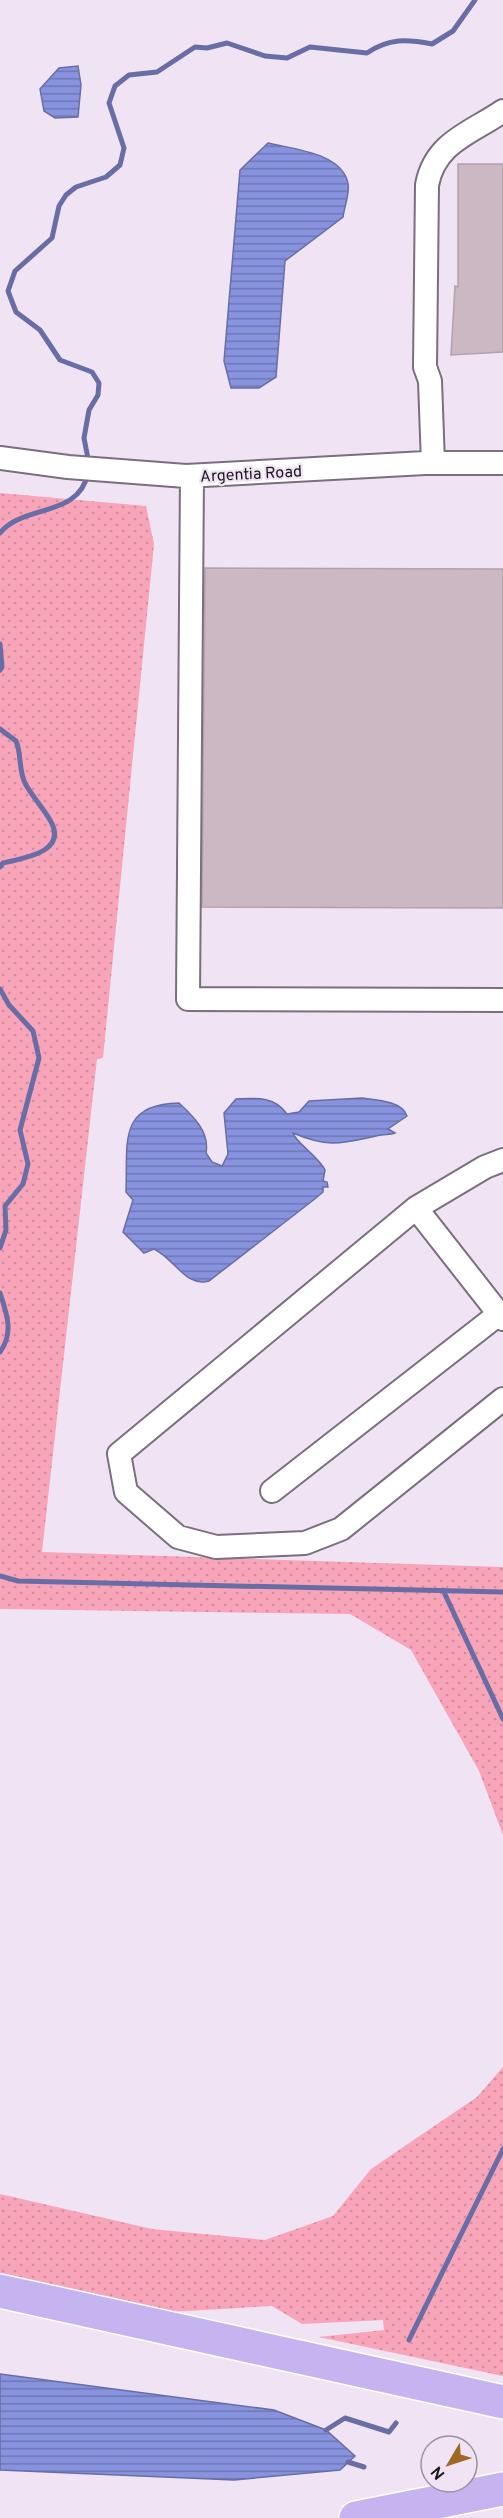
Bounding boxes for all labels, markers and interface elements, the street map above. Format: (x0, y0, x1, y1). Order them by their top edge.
street label: Argentia Road (200, 462, 303, 488)
north arrow (419, 2434, 479, 2494)
text: N (428, 2461, 450, 2483)

